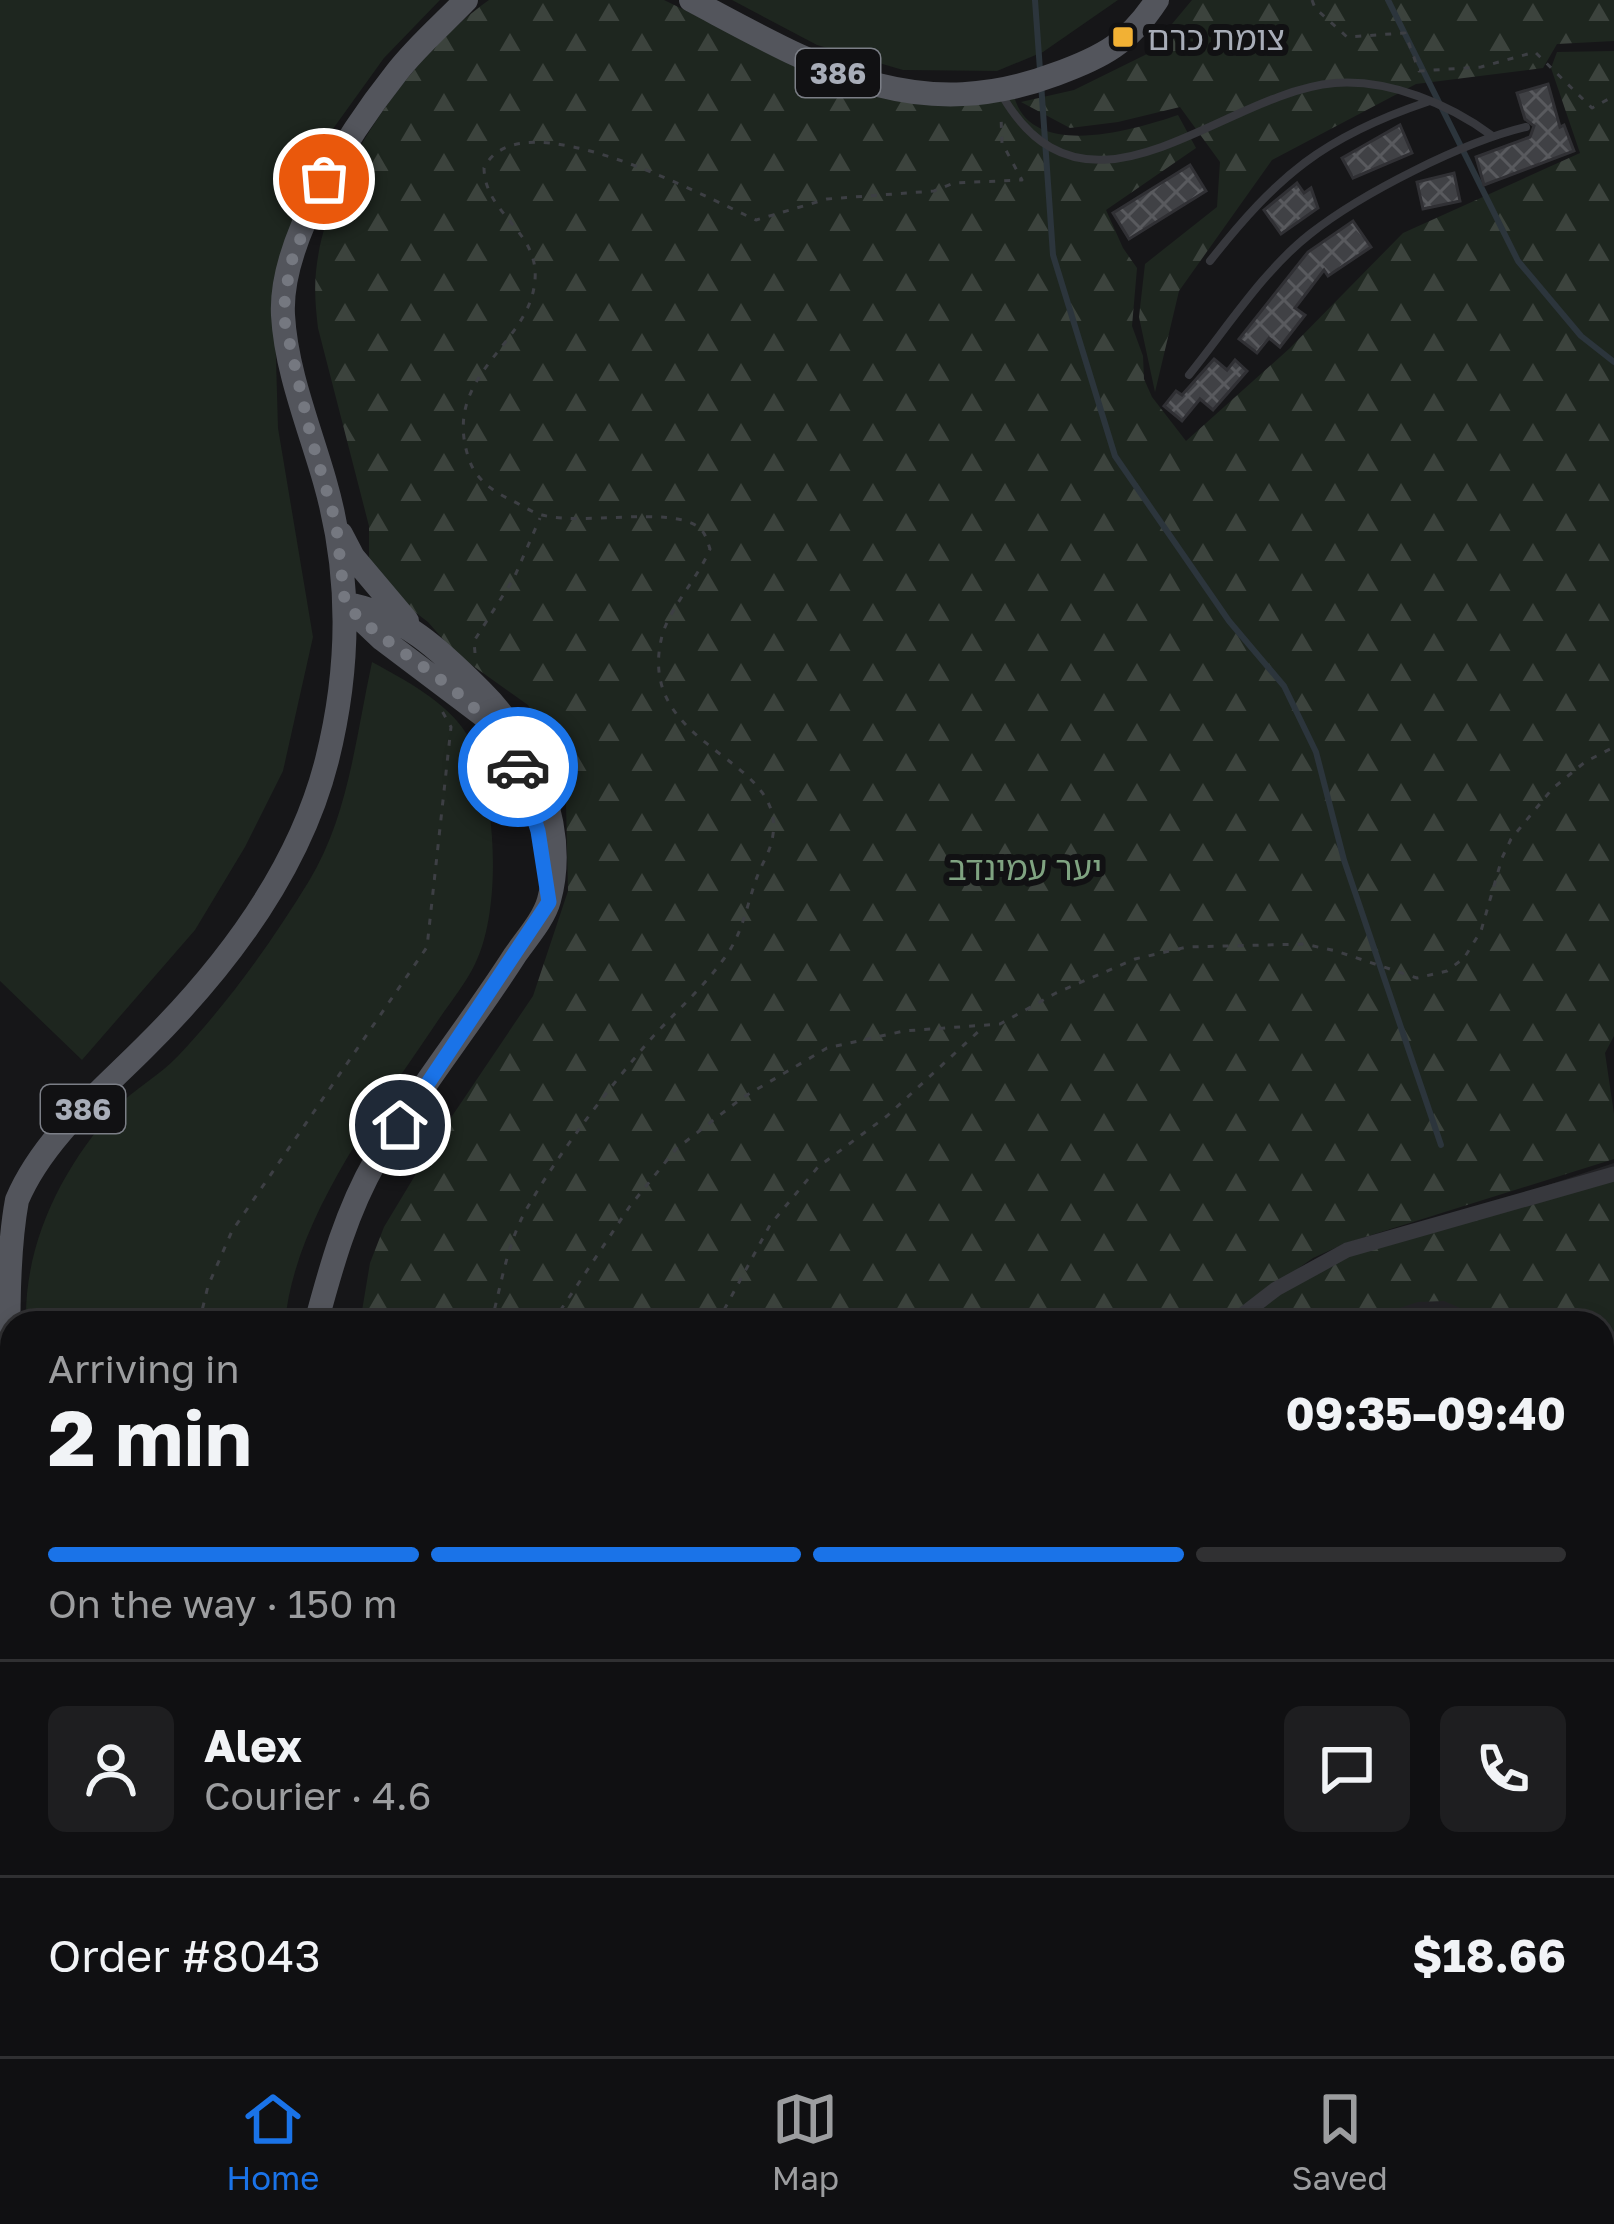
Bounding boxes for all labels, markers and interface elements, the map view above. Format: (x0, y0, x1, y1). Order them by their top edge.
place label: צומת כרם (1147, 18, 1285, 57)
marker: צומת כרם (1110, 24, 1136, 50)
road number: 386 (796, 49, 880, 97)
pin (273, 128, 375, 230)
icon: bag (291, 146, 357, 212)
courier (458, 707, 578, 827)
icon: car (485, 734, 551, 800)
park label: יער עמינדב (948, 848, 1102, 887)
pin (349, 1074, 451, 1176)
road number: 386 (41, 1085, 125, 1133)
icon: home (367, 1092, 433, 1158)
text: Arriving in (48, 1345, 239, 1392)
text: 09:35–09:40 (1285, 1386, 1566, 1440)
text: 2 min (48, 1390, 252, 1483)
text: On the way · 150 m (48, 1580, 398, 1627)
button: person (48, 1706, 174, 1832)
button: chat (1284, 1706, 1410, 1832)
button: phone (1440, 1706, 1566, 1832)
text: Alex (204, 1718, 302, 1772)
text: Courier · 4.6 (204, 1772, 431, 1819)
text: Order #8043 (48, 1928, 321, 1982)
text: $18.66 (1412, 1928, 1566, 1982)
tab: Home (226, 2086, 319, 2197)
tab: Map (772, 2086, 839, 2197)
tab: Saved (1291, 2086, 1388, 2197)

